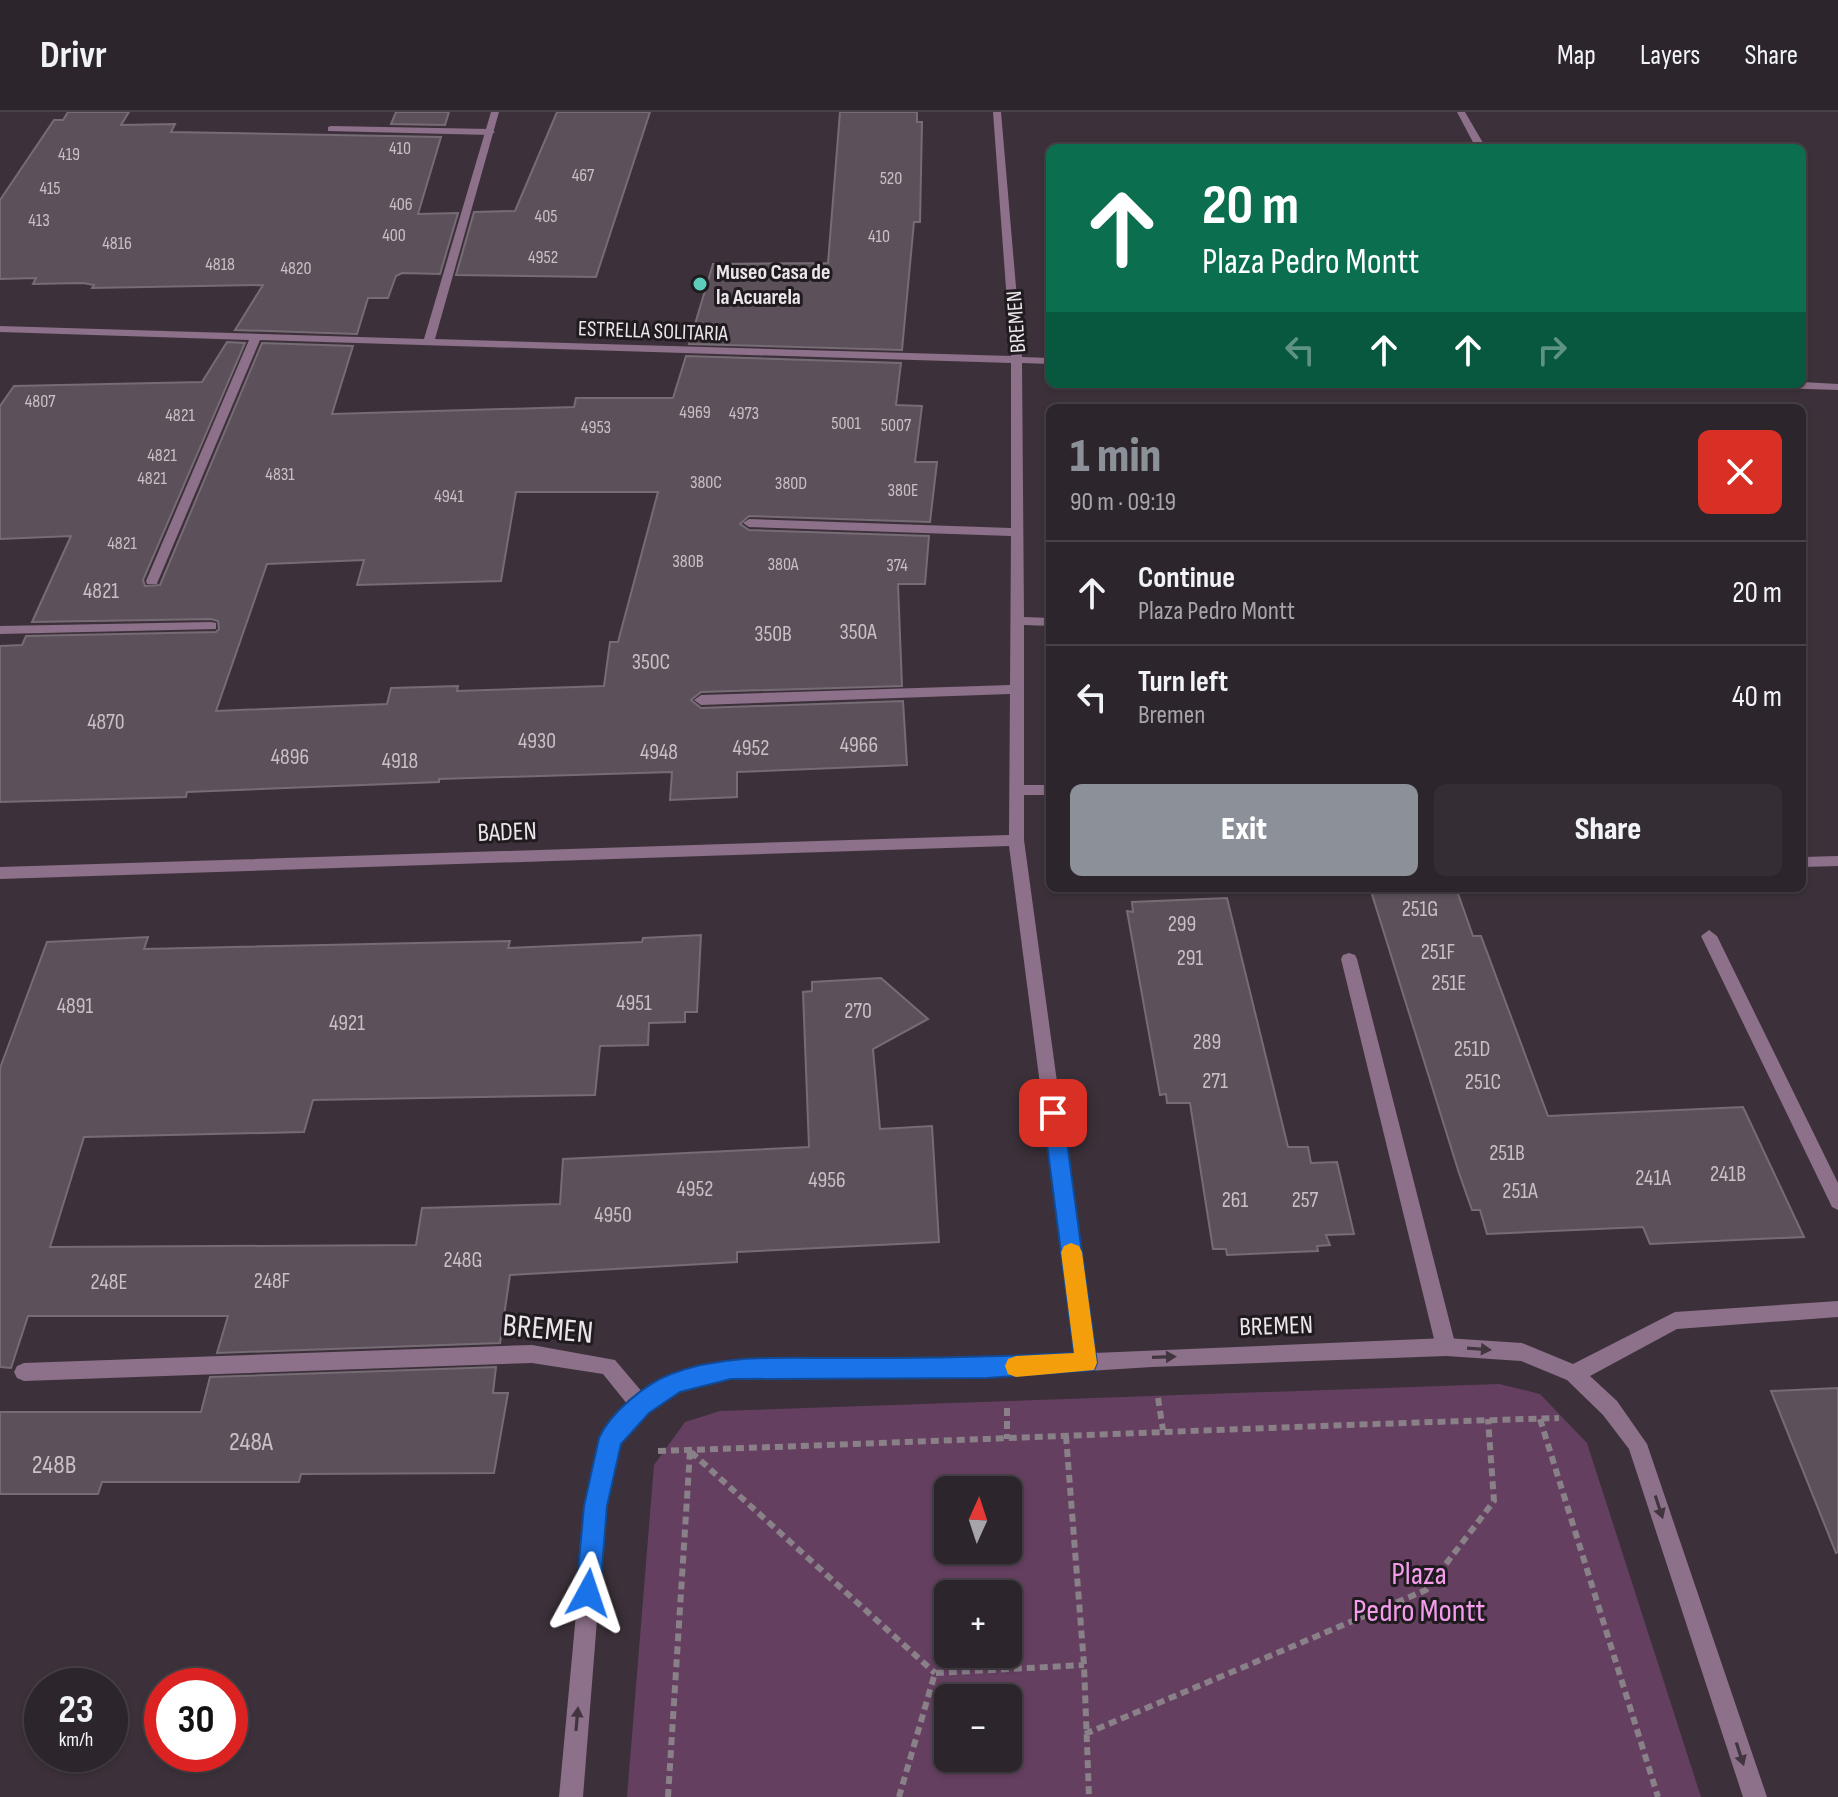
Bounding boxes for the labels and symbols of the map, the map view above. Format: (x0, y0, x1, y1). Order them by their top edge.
house number: 410 (389, 138, 411, 159)
house number: 419 (58, 144, 80, 165)
house number: 467 (572, 165, 595, 186)
house number: 520 (880, 168, 902, 189)
house number: 415 (39, 178, 61, 199)
house number: 406 (389, 194, 413, 215)
house number: 405 (535, 206, 557, 227)
house number: 413 (28, 210, 50, 231)
house number: 400 (382, 225, 406, 246)
house number: 410 (868, 226, 890, 247)
house number: 4816 (102, 233, 132, 254)
house number: 4952 (528, 247, 558, 268)
house number: 4818 (205, 254, 235, 275)
house number: 4820 (280, 258, 312, 279)
place label: Museo Casa de la Acuarela (716, 259, 830, 311)
marker: Museo Casa de la Acuarela (691, 275, 709, 293)
street label: BREMEN (1001, 290, 1032, 354)
street label: ESTRELLA SOLITARIA (577, 315, 729, 348)
house number: 4807 (25, 391, 56, 412)
house number: 4969 (679, 402, 711, 423)
house number: 4973 (729, 403, 759, 424)
house number: 4821 (165, 405, 195, 426)
house number: 5001 (831, 413, 861, 434)
house number: 5007 (881, 415, 912, 436)
house number: 4953 (581, 417, 611, 438)
house number: 4821 (147, 445, 177, 466)
house number: 4831 (265, 464, 295, 485)
house number: 4821 (137, 468, 167, 489)
house number: 380C (690, 472, 722, 493)
house number: 380D (775, 473, 807, 494)
house number: 380E (888, 480, 918, 501)
house number: 4941 (434, 486, 464, 507)
house number: 4821 (107, 533, 137, 554)
house number: 380B (672, 551, 704, 572)
house number: 380A (767, 554, 799, 575)
house number: 374 (886, 555, 908, 576)
house number: 4821 (83, 578, 119, 605)
house number: 350A (839, 619, 877, 646)
house number: 350B (754, 621, 792, 648)
house number: 350C (632, 649, 670, 676)
house number: 4870 (87, 709, 125, 736)
house number: 4930 (518, 728, 556, 755)
house number: 4966 (840, 732, 878, 759)
house number: 4952 (733, 735, 769, 762)
house number: 4948 (640, 739, 678, 766)
house number: 4896 (271, 744, 309, 771)
house number: 4918 (382, 748, 418, 775)
street label: BADEN (477, 816, 537, 849)
house number: 251G (1402, 896, 1438, 923)
house number: 299 (1168, 911, 1196, 938)
house number: 251F (1421, 939, 1455, 966)
house number: 291 (1177, 945, 1204, 972)
house number: 251E (1432, 970, 1466, 997)
house number: 4951 (616, 990, 652, 1017)
house number: 4891 (57, 993, 93, 1020)
house number: 270 (844, 998, 872, 1025)
house number: 4921 (329, 1010, 365, 1037)
house number: 289 (1193, 1029, 1221, 1056)
house number: 251D (1454, 1036, 1490, 1063)
house number: 271 (1202, 1068, 1228, 1095)
house number: 251C (1465, 1069, 1501, 1096)
pin (1019, 1079, 1087, 1147)
house number: 251B (1489, 1140, 1525, 1167)
house number: 241B (1710, 1161, 1746, 1188)
house number: 241A (1635, 1165, 1671, 1192)
house number: 4956 (808, 1167, 846, 1194)
house number: 4952 (677, 1176, 713, 1203)
house number: 251A (1502, 1178, 1538, 1205)
house number: 261 (1222, 1187, 1248, 1214)
house number: 257 (1292, 1187, 1318, 1214)
house number: 4950 (594, 1202, 632, 1229)
house number: 248G (444, 1247, 482, 1274)
house number: 248F (254, 1268, 290, 1295)
house number: 248E (91, 1269, 127, 1296)
street label: BREMEN (501, 1306, 595, 1353)
street label: BREMEN (1239, 1310, 1313, 1343)
one-way arrow (1467, 1343, 1492, 1356)
one-way arrow (1152, 1351, 1177, 1364)
house number: 248A (229, 1427, 274, 1458)
house number: 248B (32, 1450, 76, 1481)
north arrow (934, 1476, 1022, 1564)
one-way arrow (1653, 1495, 1665, 1519)
position arrow (546, 1551, 630, 1635)
park label: Plaza Pedro Montt (1353, 1555, 1485, 1631)
speed limit sign: 30 (144, 1668, 248, 1772)
one-way arrow (571, 1706, 584, 1731)
one-way arrow (1735, 1742, 1747, 1766)

